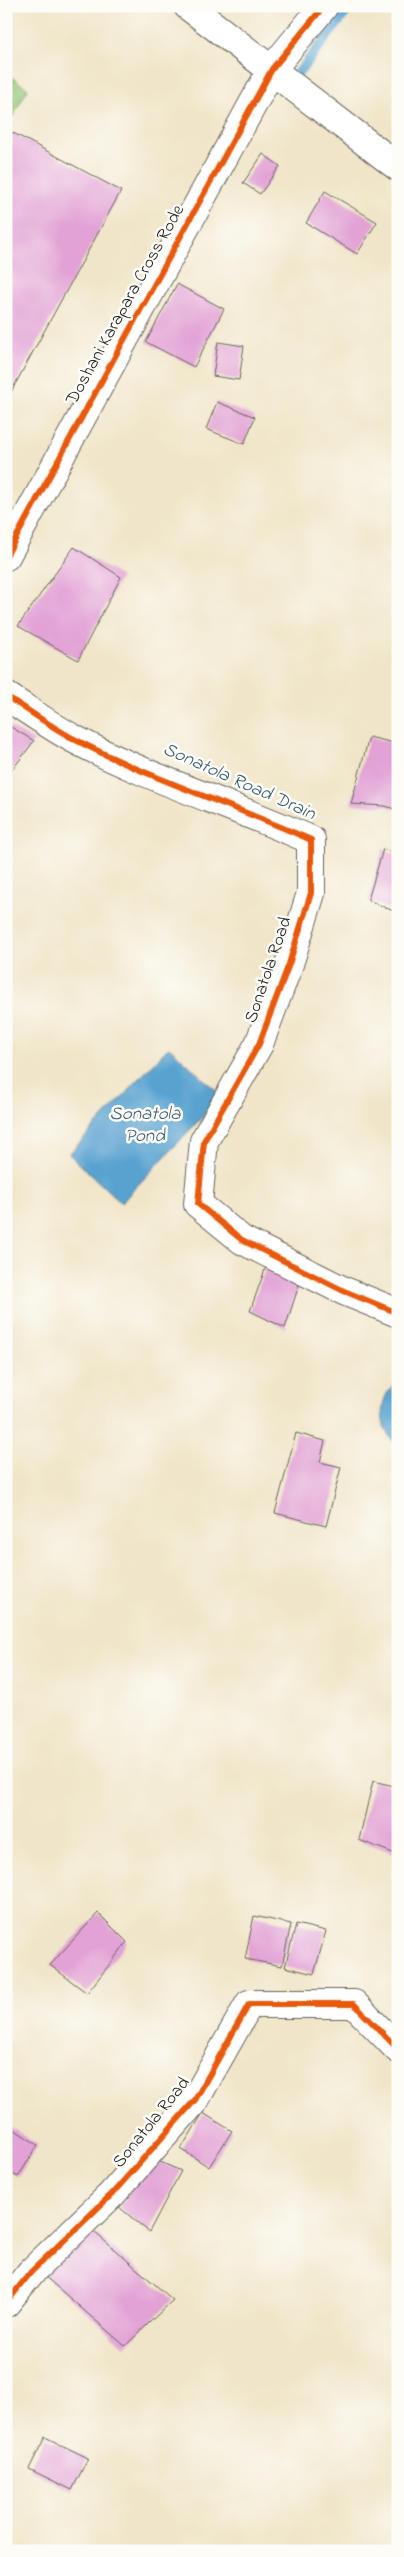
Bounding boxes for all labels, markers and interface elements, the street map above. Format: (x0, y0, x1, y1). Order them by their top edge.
street label: Doshani Karapara Cross Rode (60, 200, 192, 410)
water label: Sonatola Road Drain (158, 736, 320, 828)
street label: Sonatola Road (239, 913, 299, 1027)
water label: Sonatola Pond (110, 1101, 181, 1150)
street label: Sonatola Road (107, 2072, 197, 2174)

